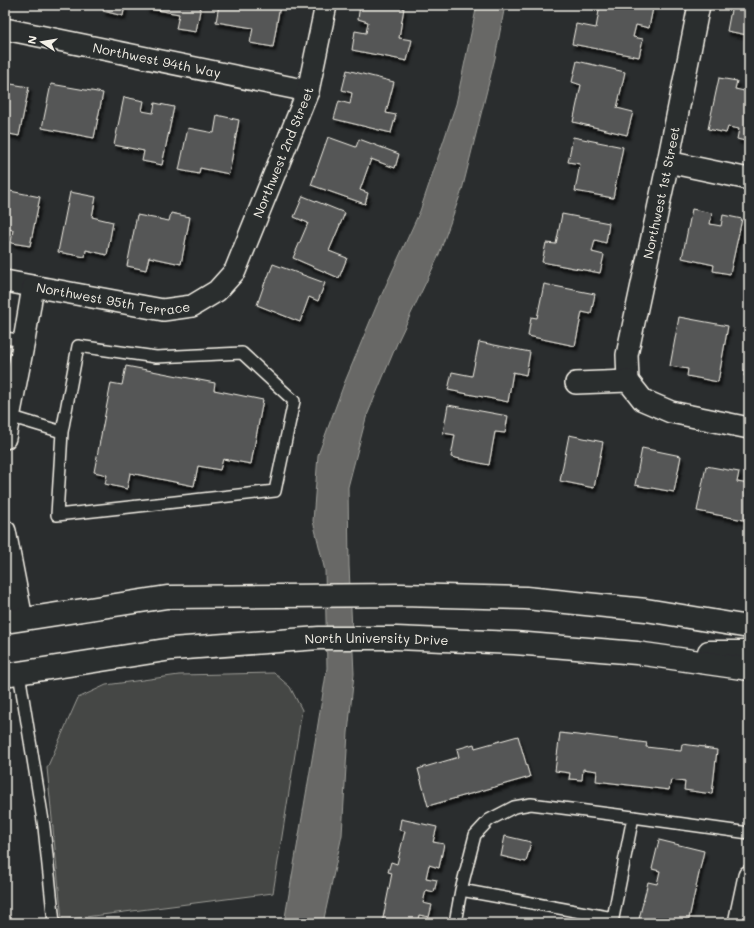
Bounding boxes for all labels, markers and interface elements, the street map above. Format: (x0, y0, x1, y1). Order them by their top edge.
north arrow (22, 22, 62, 62)
text: N (24, 34, 40, 45)
street label: Northwest 94th Way (91, 38, 223, 81)
street label: Northwest 2nd Street (249, 85, 317, 220)
street label: Northwest 1st Street (639, 125, 683, 260)
street label: Northwest 95th Terrace (35, 278, 191, 318)
street label: North University Drive (304, 629, 449, 648)

